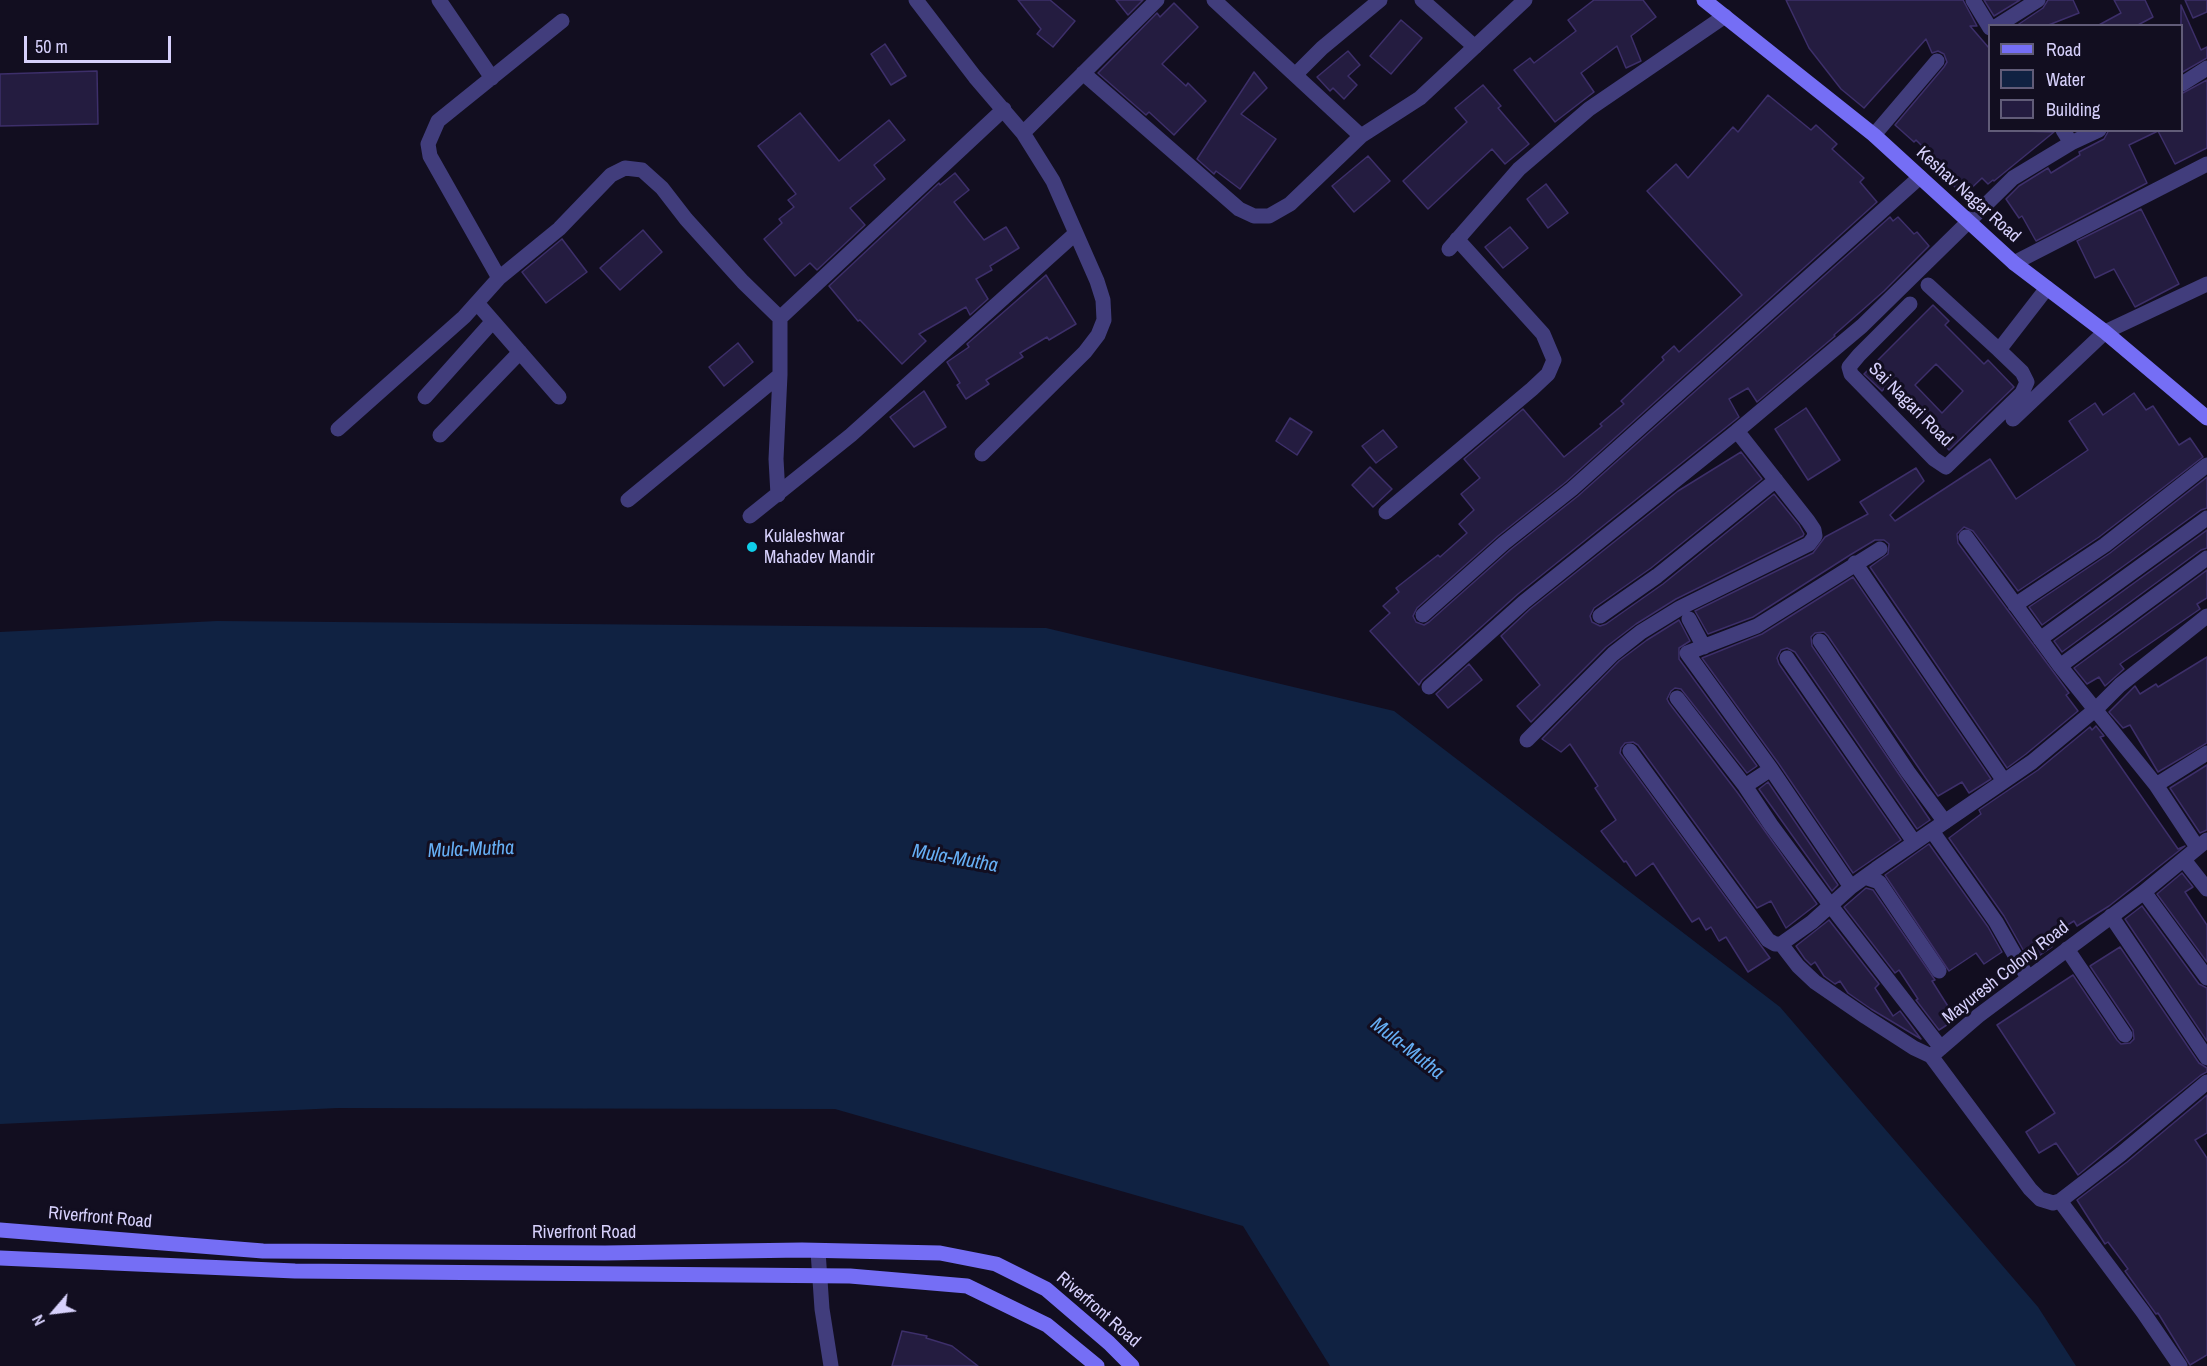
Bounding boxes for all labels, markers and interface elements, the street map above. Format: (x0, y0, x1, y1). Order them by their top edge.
scale bar (27, 24, 174, 62)
legend (1988, 24, 2183, 132)
text: 50 m (35, 34, 68, 59)
text: Road (2046, 37, 2081, 62)
text: Water (2046, 67, 2085, 92)
text: Building (2046, 97, 2100, 122)
street label: Keshav Nagar Road (1911, 143, 2025, 247)
street label: Sai Nagari Road (1863, 358, 1957, 452)
place label: Kulaleshwar Mahadev Mandir (764, 526, 875, 568)
marker: Kulaleshwar Mahadev Mandir (745, 540, 759, 554)
water label: Mula-Mutha (427, 836, 515, 864)
water label: Mula-Mutha (910, 840, 1000, 878)
street label: Mayuresh Colony Road (1939, 917, 2073, 1029)
water label: Mula-Mutha (1365, 1013, 1449, 1085)
street label: Riverfront Road (47, 1203, 153, 1233)
street label: Riverfront Road (532, 1222, 636, 1244)
street label: Riverfront Road (1052, 1268, 1144, 1352)
north arrow (24, 1282, 84, 1342)
text: N (26, 1311, 50, 1330)

